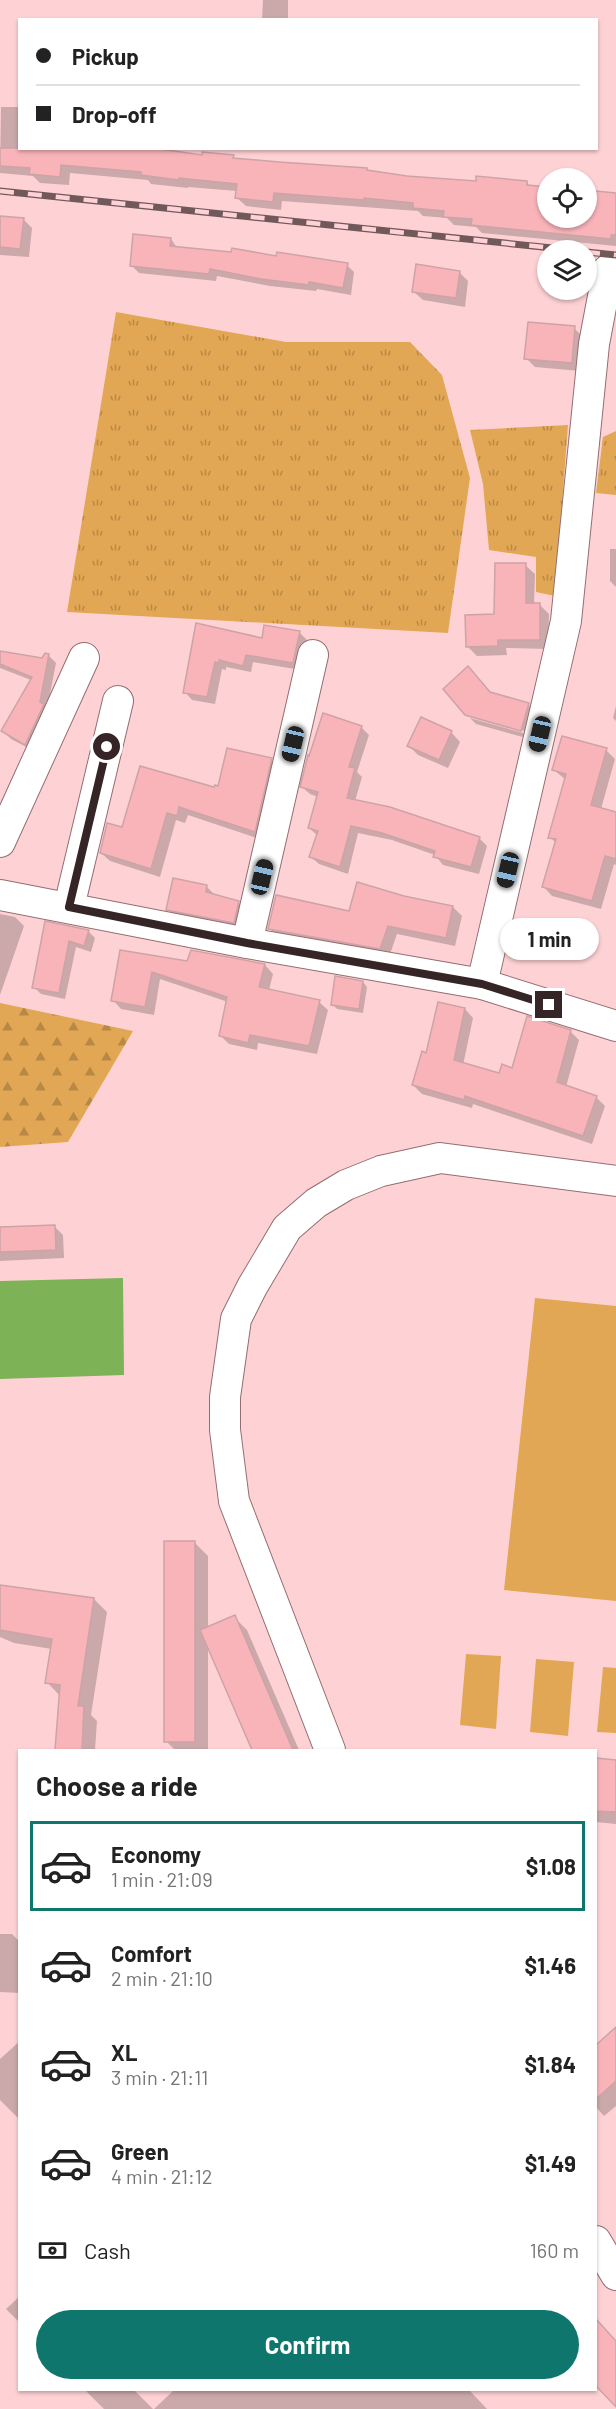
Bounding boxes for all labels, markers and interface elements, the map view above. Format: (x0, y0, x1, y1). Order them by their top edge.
text: Pickup (72, 43, 139, 69)
text: Drop-off (72, 101, 156, 127)
map controls (537, 168, 597, 300)
button: locate (537, 168, 597, 228)
button: layers (537, 240, 597, 300)
car (527, 714, 553, 754)
car (280, 724, 306, 764)
route start (93, 733, 120, 760)
car (495, 850, 521, 890)
car (249, 857, 275, 897)
callout: 1 min (500, 918, 598, 960)
text: 1 min (528, 927, 571, 951)
route end (535, 991, 562, 1018)
text: Choose a ride (36, 1769, 198, 1801)
icon: car (39, 1839, 93, 1893)
text: Economy (111, 1841, 201, 1867)
text: $1.08 (526, 1853, 576, 1879)
text: 1 min · 21:09 (111, 1867, 213, 1891)
icon: car (39, 1938, 93, 1992)
text: Comfort (111, 1940, 192, 1966)
text: $1.46 (525, 1952, 576, 1978)
text: 2 min · 21:10 (111, 1966, 213, 1990)
icon: car (39, 2037, 93, 2091)
text: XL (111, 2039, 137, 2065)
text: $1.84 (524, 2051, 576, 2077)
text: 3 min · 21:11 (111, 2065, 208, 2089)
icon: car (39, 2136, 93, 2190)
text: Green (111, 2138, 169, 2164)
text: $1.49 (525, 2150, 576, 2176)
text: 4 min · 21:12 (111, 2164, 213, 2188)
icon: cash (36, 2234, 69, 2267)
text: Cash (84, 2237, 131, 2263)
text: 160 m (530, 2238, 579, 2262)
button: Confirm (36, 2310, 579, 2379)

